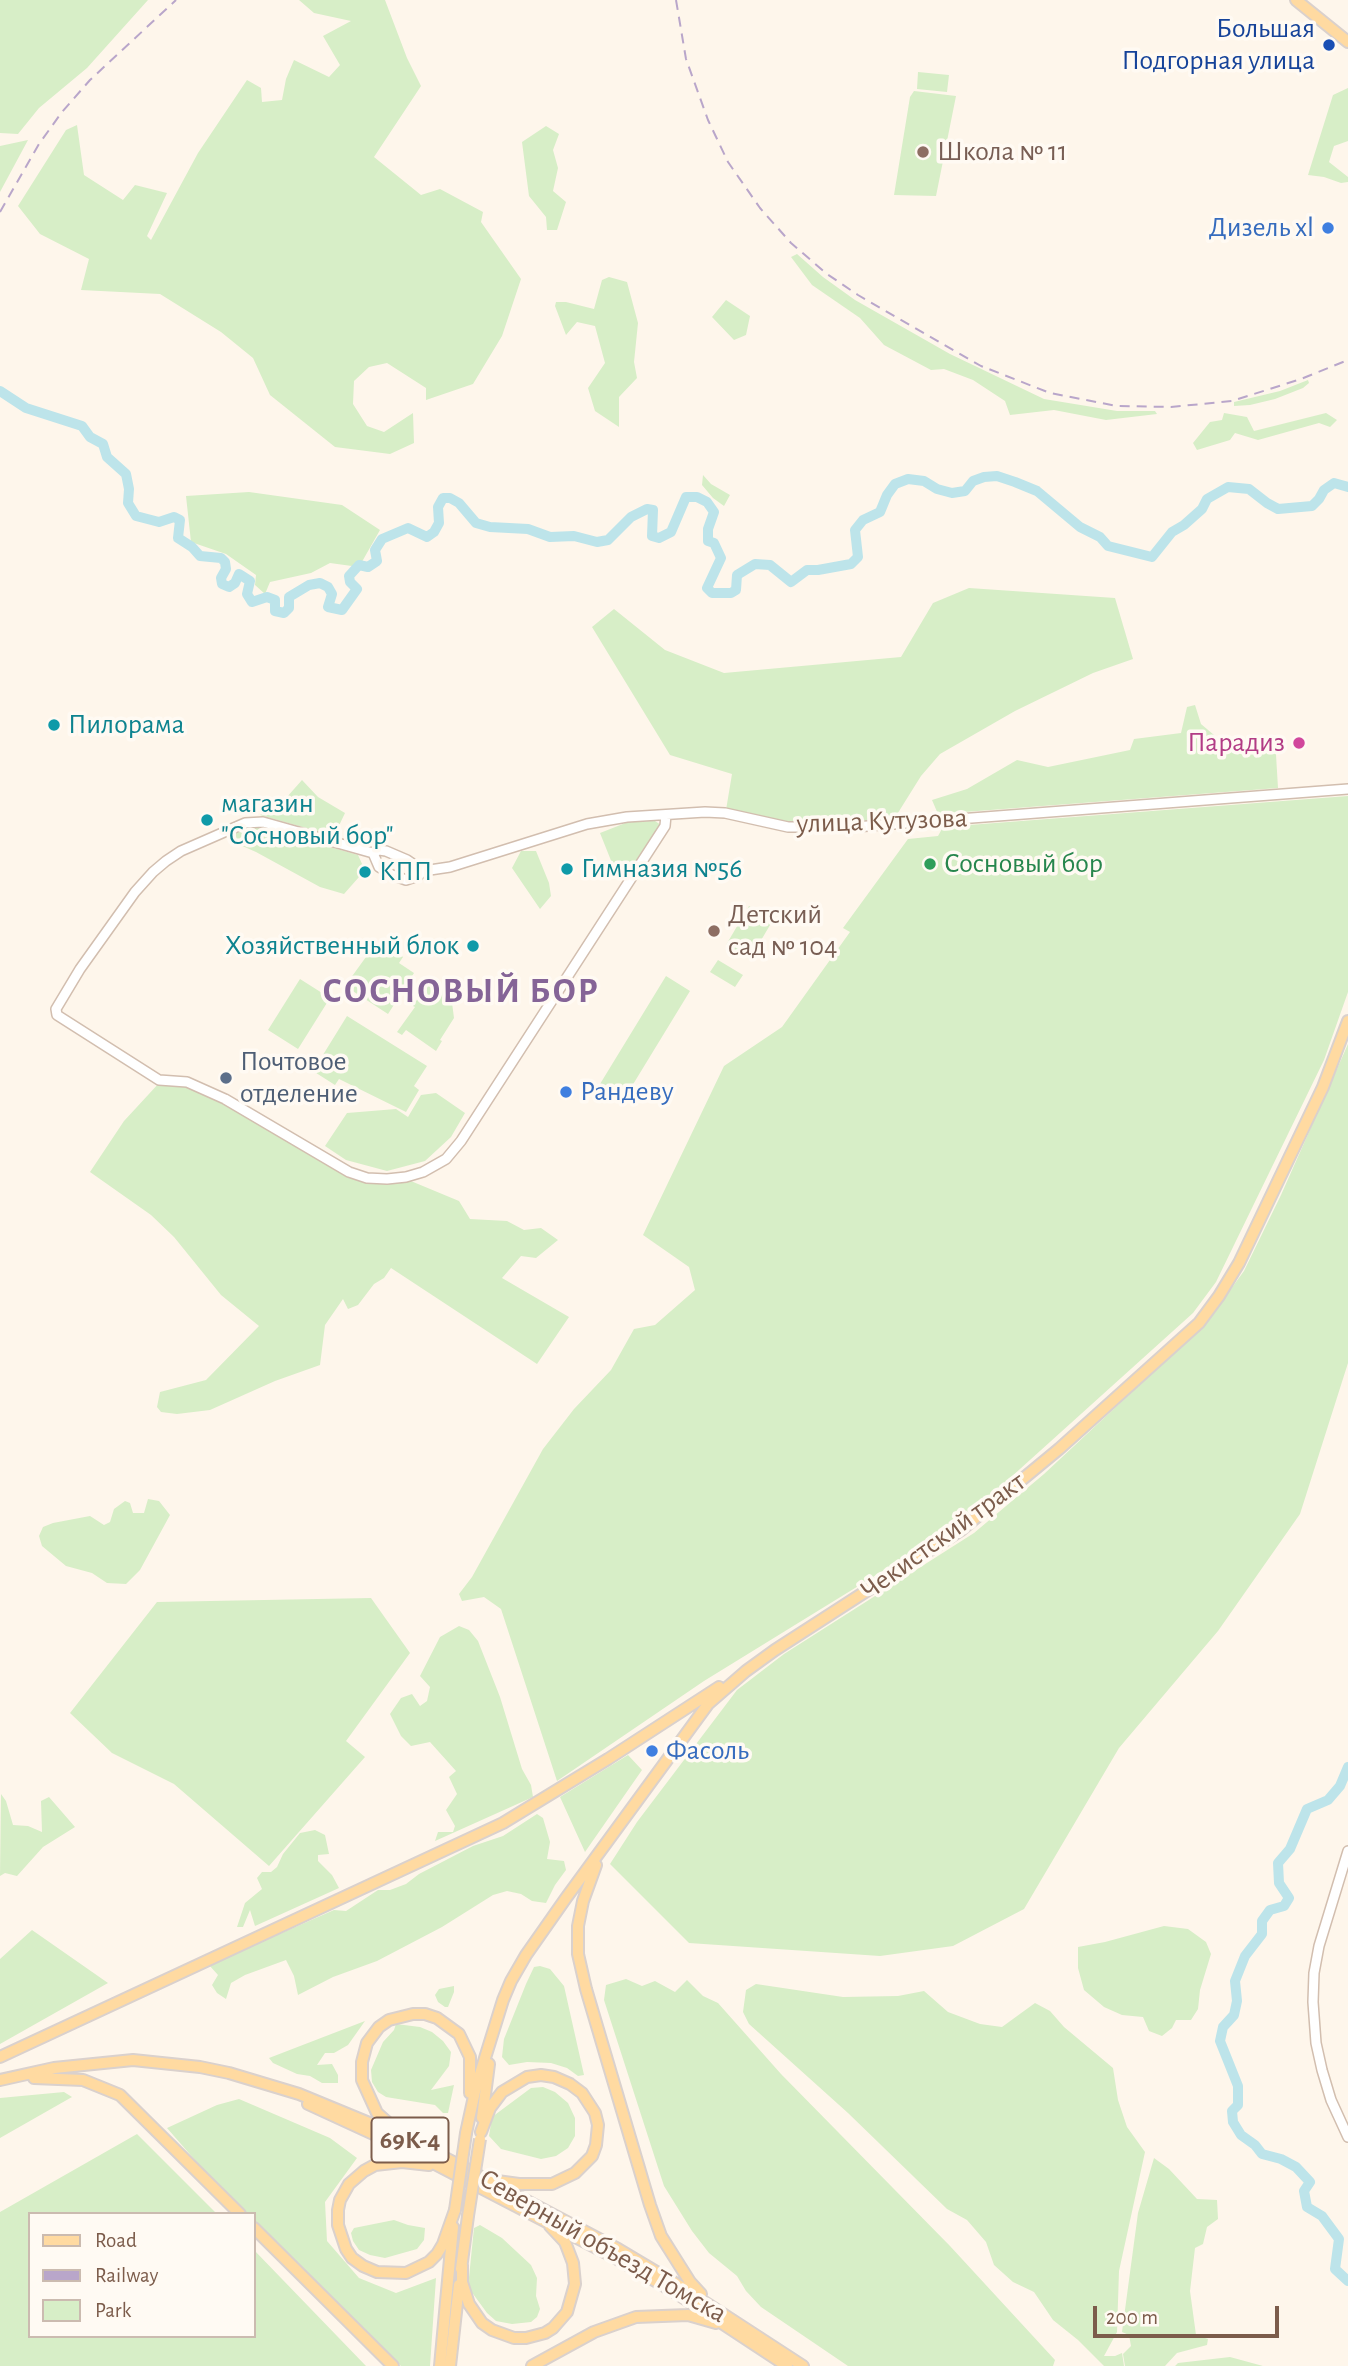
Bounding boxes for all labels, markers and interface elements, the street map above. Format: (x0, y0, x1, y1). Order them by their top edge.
place label: Большая Подгорная улица (1121, 12, 1315, 78)
marker: Большая Подгорная улица (1321, 37, 1337, 53)
place label: Школа № 11 (937, 135, 1067, 169)
marker: Школа № 11 (915, 144, 931, 160)
place label: Дизель xl (1209, 211, 1314, 245)
marker: Дизель xl (1320, 220, 1336, 236)
place label: Пилорама (68, 708, 185, 742)
marker: Пилорама (46, 717, 62, 733)
place label: Парадиз (1187, 726, 1285, 760)
marker: Парадиз (1291, 735, 1307, 751)
place label: магазин "Сосновый бор" (221, 787, 394, 853)
street label: улица Кутузова (796, 801, 968, 841)
marker: магазин "Сосновый бор" (199, 812, 215, 828)
place label: Сосновый бор (944, 847, 1103, 881)
place label: Гимназия №56 (581, 852, 742, 886)
place label: КПП (379, 855, 432, 889)
marker: Сосновый бор (922, 856, 938, 872)
marker: Гимназия №56 (559, 861, 575, 877)
marker: КПП (357, 864, 373, 880)
place label: Детский сад № 104 (728, 898, 838, 964)
marker: Детский сад № 104 (706, 923, 722, 939)
place label: Хозяйственный блок (225, 929, 459, 963)
marker: Хозяйственный блок (465, 938, 481, 954)
district label: СОСНОВЫЙ БОР (324, 970, 598, 1012)
place label: Почтовое отделение (240, 1045, 358, 1111)
marker: Почтовое отделение (218, 1070, 234, 1086)
place label: Рандеву (580, 1075, 674, 1109)
marker: Рандеву (558, 1084, 574, 1100)
street label: Чекистский тракт (854, 1465, 1032, 1607)
place label: Фасоль (666, 1734, 749, 1768)
marker: Фасоль (644, 1743, 660, 1759)
road number: 69К-4 (372, 2118, 448, 2162)
street label: Северный объезд Томска (473, 2161, 733, 2331)
legend (28, 2212, 256, 2338)
text: Road (95, 2230, 137, 2251)
text: Railway (95, 2265, 158, 2286)
scale bar (1096, 2292, 1282, 2336)
text: Park (95, 2300, 131, 2321)
text: 200 m (1106, 2307, 1158, 2328)

